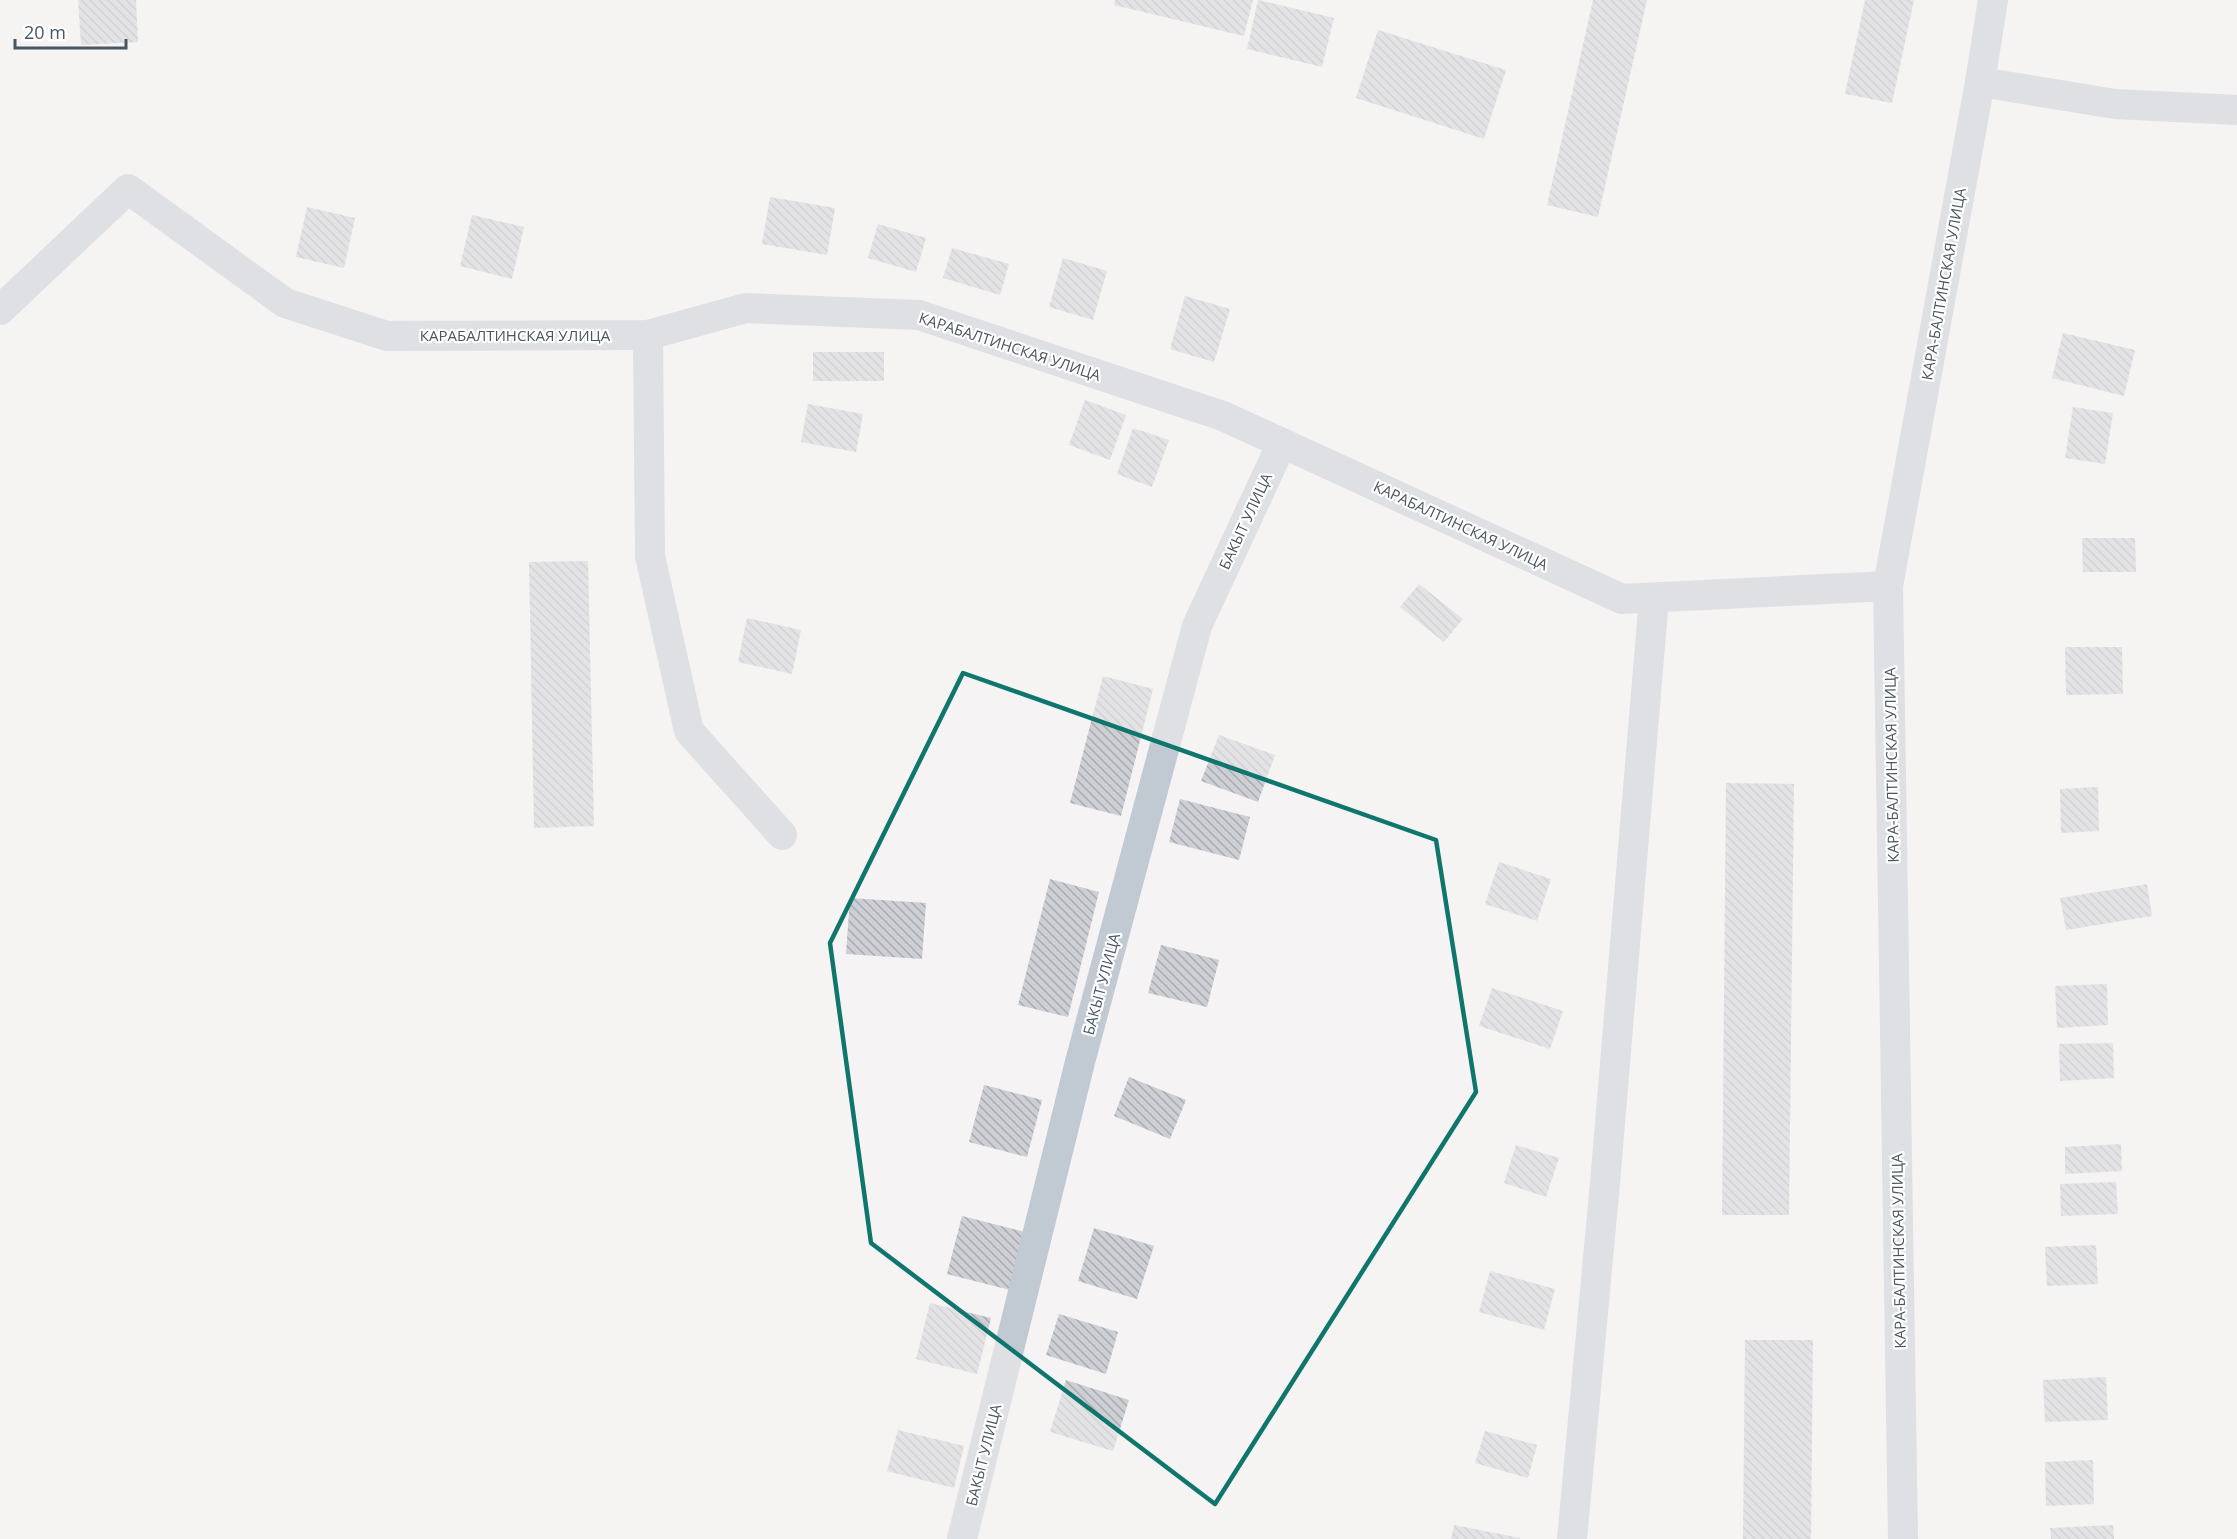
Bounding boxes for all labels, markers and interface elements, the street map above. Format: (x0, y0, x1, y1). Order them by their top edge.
scale bar (15, 12, 126, 50)
text: 20 m (24, 20, 66, 44)
street label: КАРА-БАЛТИНСКАЯ УЛИЦА (1916, 186, 1970, 382)
street label: КАРАБАЛТИНСКАЯ УЛИЦА (916, 307, 1104, 385)
street label: КАРАБАЛТИНСКАЯ УЛИЦА (420, 325, 611, 345)
street label: БАКЫТ УЛИЦА (1214, 469, 1276, 573)
street label: КАРАБАЛТИНСКАЯ УЛИЦА (1371, 476, 1552, 574)
street label: КАРА-БАЛТИНСКАЯ УЛИЦА (1879, 667, 1903, 863)
street label: БАКЫТ УЛИЦА (1078, 930, 1124, 1037)
street label: КАРА-БАЛТИНСКАЯ УЛИЦА (1886, 1153, 1910, 1349)
street label: БАКЫТ УЛИЦА (961, 1401, 1005, 1508)

